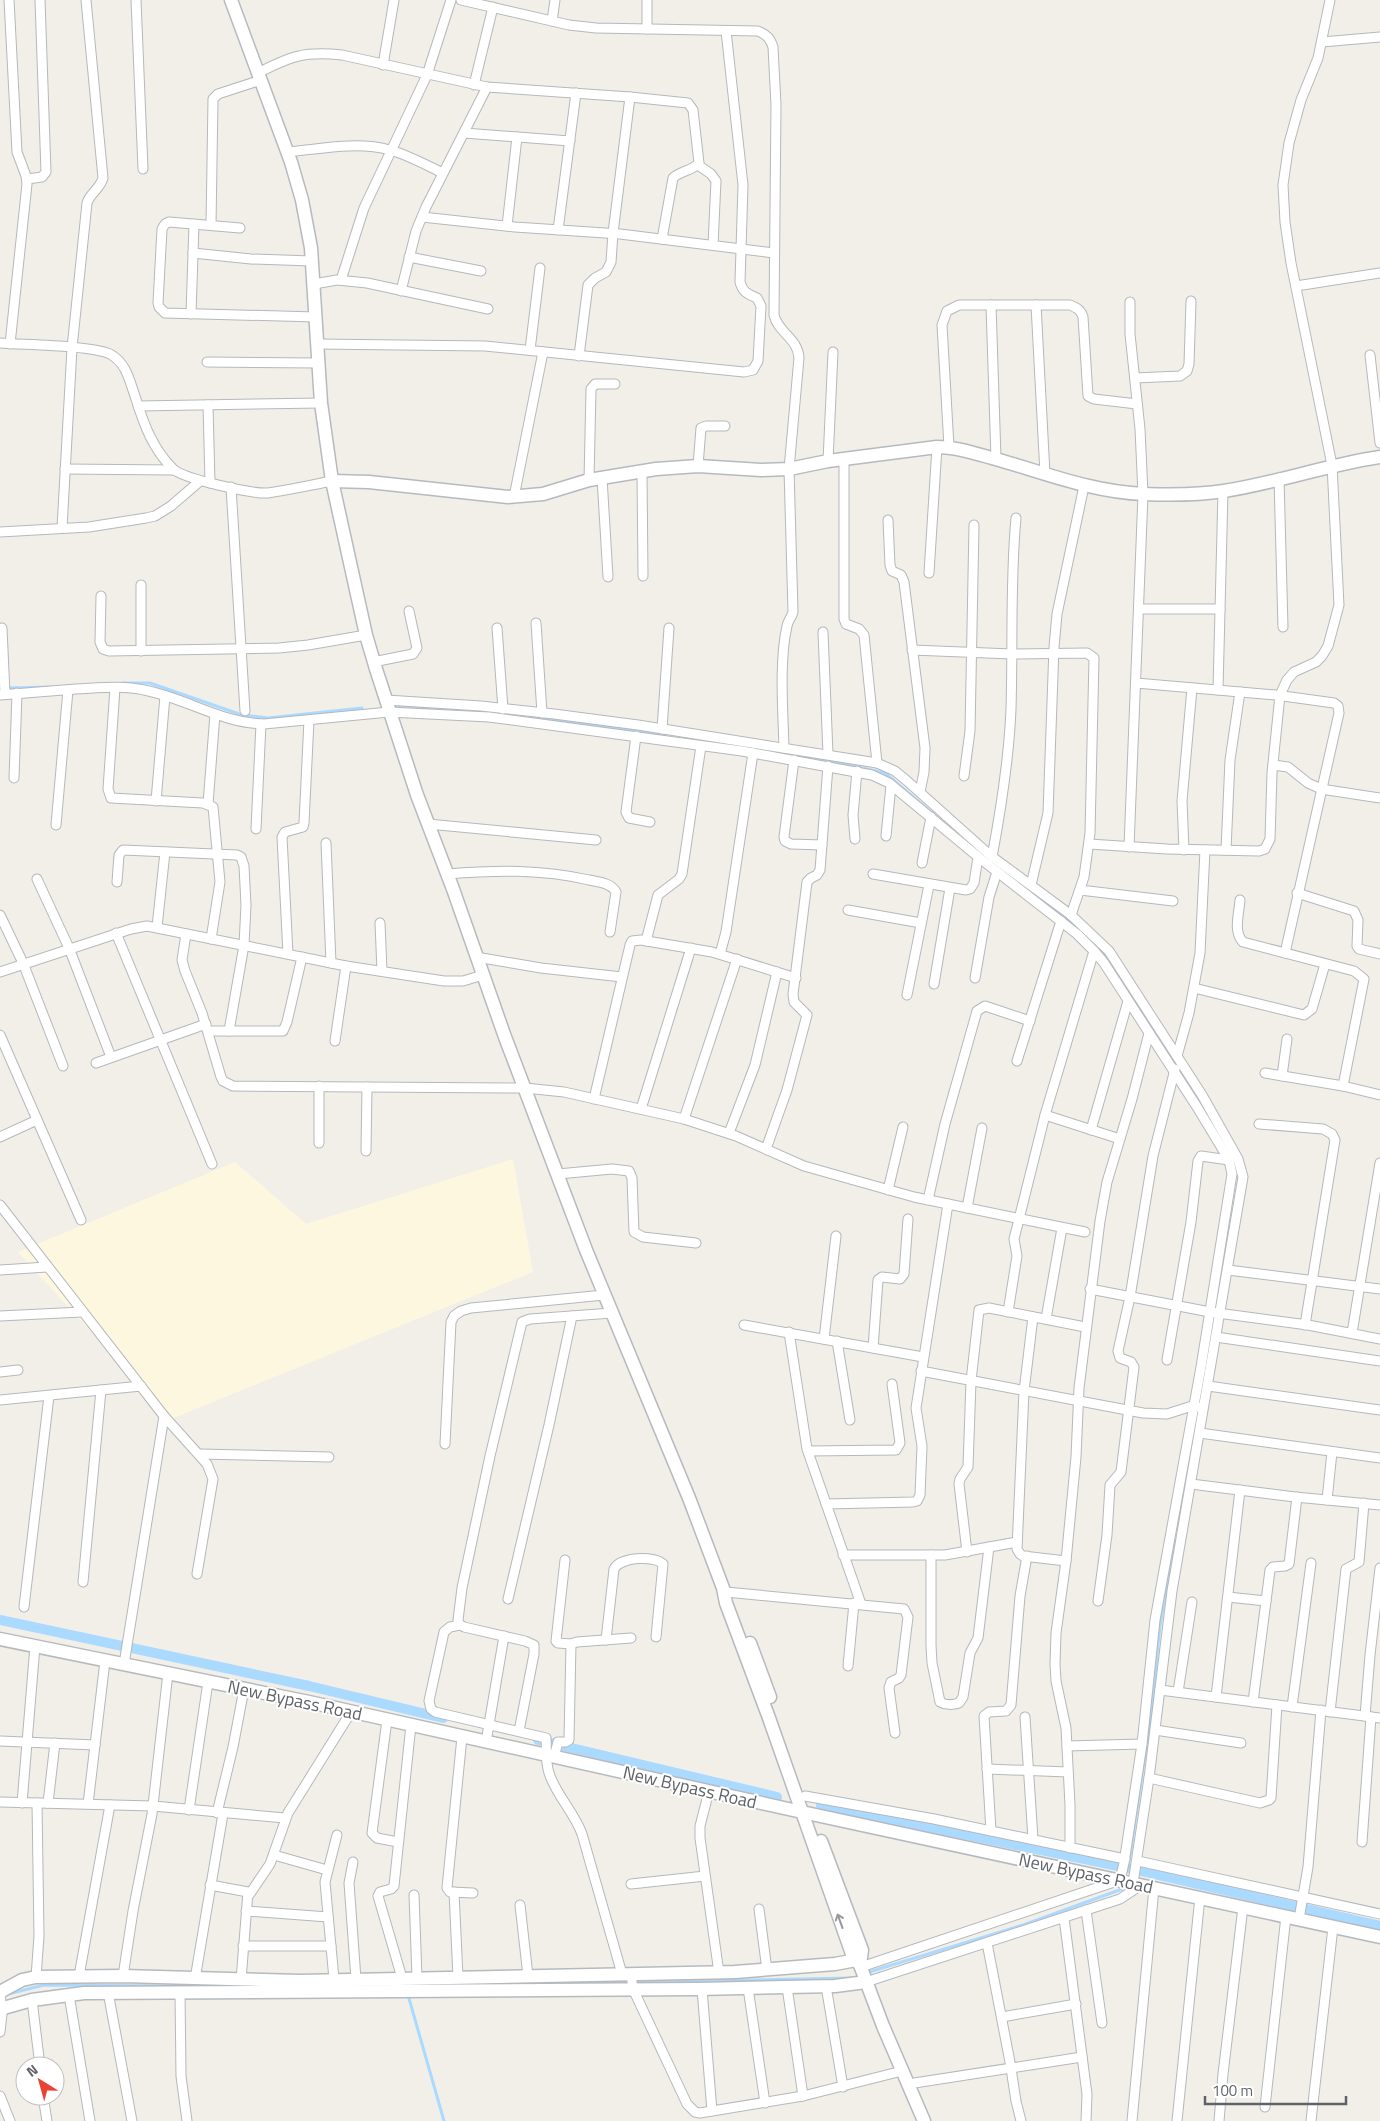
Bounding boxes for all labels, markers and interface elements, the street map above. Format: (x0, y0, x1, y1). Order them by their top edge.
street label: New Bypass Road (225, 1673, 365, 1727)
street label: New Bypass Road (620, 1758, 760, 1816)
street label: New Bypass Road (1016, 1846, 1156, 1900)
one-way arrow (835, 1914, 844, 1930)
north arrow (15, 2056, 65, 2106)
text: N (22, 2059, 42, 2082)
scale bar (1205, 2074, 1346, 2106)
text: 100 m (1212, 2079, 1253, 2102)

